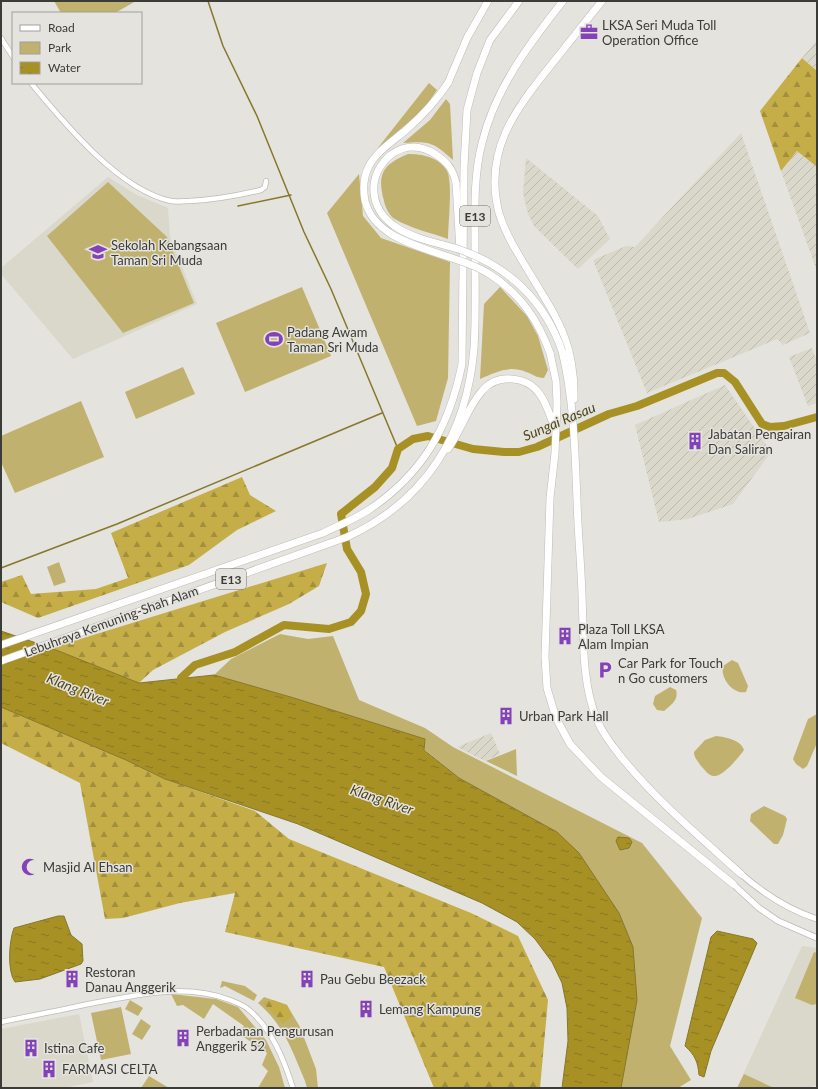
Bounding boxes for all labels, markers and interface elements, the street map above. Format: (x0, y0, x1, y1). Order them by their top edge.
legend (12, 12, 142, 84)
place label: LKSA Seri Muda Toll Operation Office (602, 17, 716, 48)
text: Road (48, 20, 75, 35)
office icon: LKSA Seri Muda Toll Operation Office (579, 22, 599, 42)
text: Park (48, 40, 72, 55)
text: Water (48, 60, 81, 75)
road number: E13 (460, 206, 490, 226)
place label: Sekolah Kebangsaan Taman Sri Muda (111, 237, 227, 268)
school or university icon: Sekolah Kebangsaan Taman Sri Muda (88, 242, 108, 262)
place label: Padang Awam Taman Sri Muda (287, 324, 378, 355)
sports icon: Padang Awam Taman Sri Muda (264, 329, 284, 349)
water label: Sungai Rasau (520, 398, 598, 444)
place label: Jabatan Pengairan Dan Saliran (708, 426, 811, 457)
building icon: Jabatan Pengairan Dan Saliran (685, 431, 705, 451)
road number: E13 (216, 569, 246, 589)
street label: Lebuhraya Kemuning-Shah Alam (22, 582, 200, 660)
place label: Plaza Toll LKSA Alam Impian (578, 621, 665, 652)
building icon: Plaza Toll LKSA Alam Impian (555, 626, 575, 646)
place label: Car Park for Touch n Go customers (618, 655, 723, 686)
parking icon: Car Park for Touch n Go customers (595, 660, 615, 680)
water label: Klang River (44, 669, 112, 709)
building icon: Urban Park Hall (496, 706, 516, 726)
place label: Urban Park Hall (519, 708, 608, 724)
water label: Klang River (348, 780, 416, 818)
mosque icon: Masjid Al Ehsan (20, 857, 40, 877)
place label: Masjid Al Ehsan (43, 859, 133, 875)
place label: Restoran Danau Anggerik (85, 964, 176, 995)
building icon: Restoran Danau Anggerik (62, 969, 82, 989)
building icon: Pau Gebu Beezack (297, 969, 317, 989)
place label: Pau Gebu Beezack (320, 971, 426, 987)
building icon: Lemang Kampung (356, 999, 376, 1019)
place label: Lemang Kampung (379, 1001, 481, 1017)
place label: Perbadanan Pengurusan Anggerik 52 (196, 1023, 334, 1054)
building icon: Perbadanan Pengurusan Anggerik 52 (173, 1028, 193, 1048)
building icon: Istina Cafe (21, 1038, 41, 1058)
place label: Istina Cafe (44, 1040, 105, 1056)
building icon: FARMASI CELTA (39, 1059, 59, 1079)
place label: FARMASI CELTA (62, 1061, 158, 1077)

